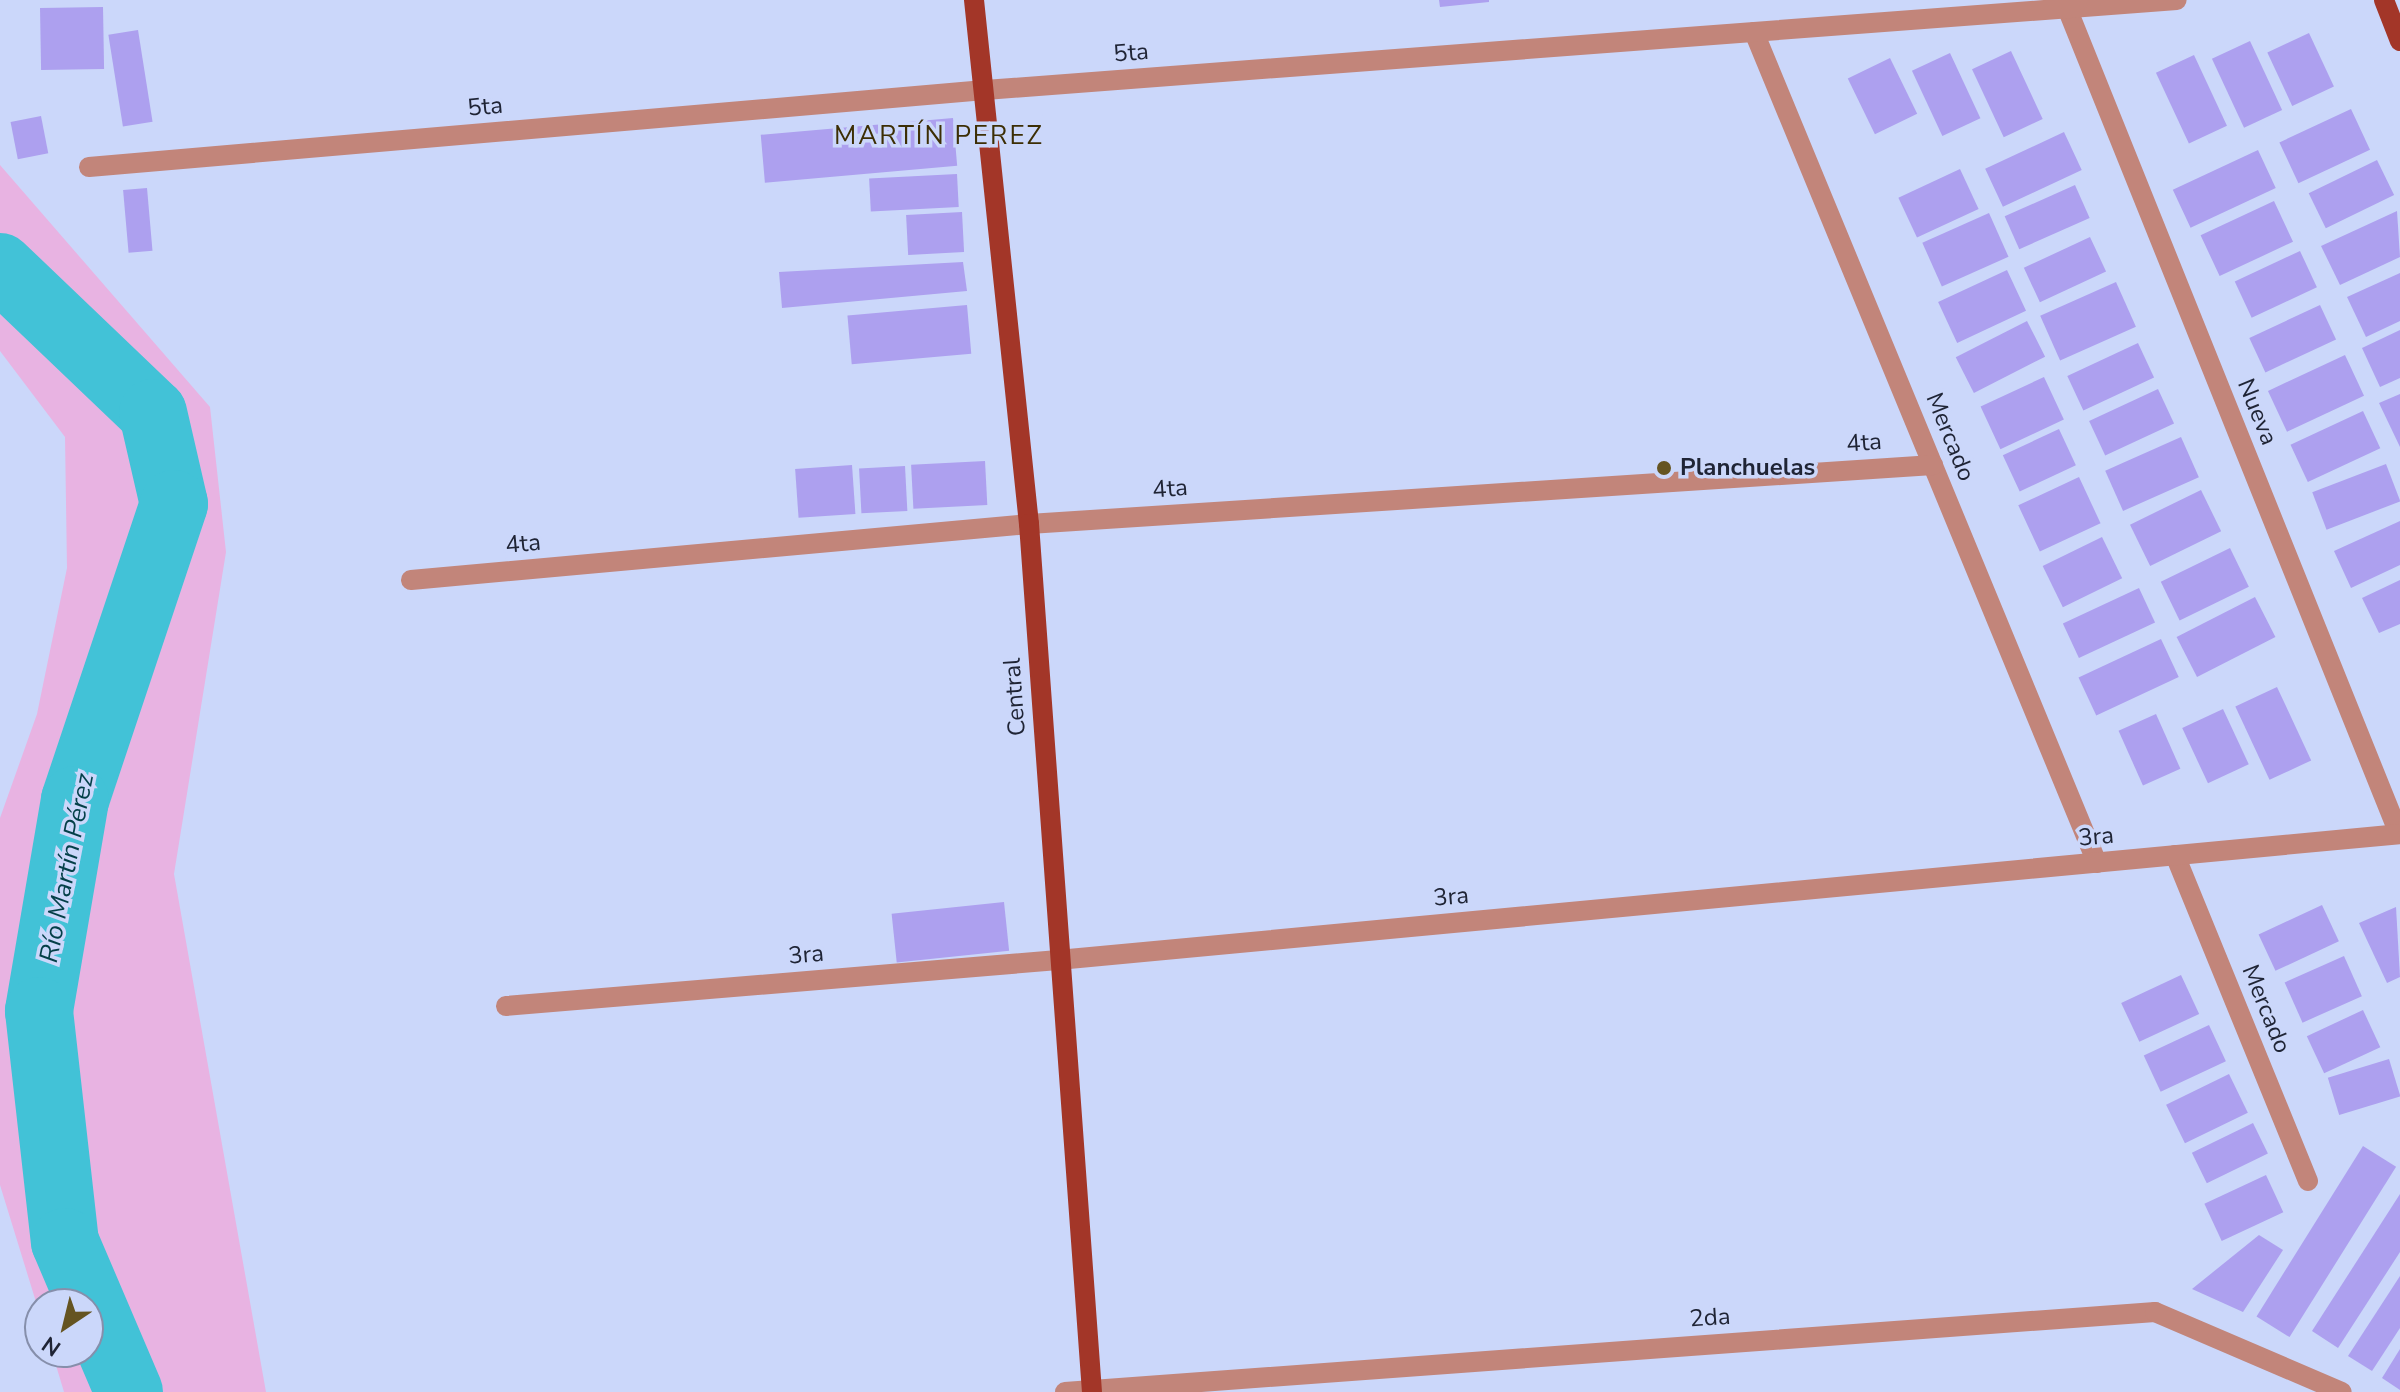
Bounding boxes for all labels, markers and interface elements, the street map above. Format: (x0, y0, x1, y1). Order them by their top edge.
street label: 5ta (1112, 37, 1150, 69)
street label: 5ta (466, 91, 504, 123)
district label: MARTÍN PEREZ (834, 120, 1044, 152)
street label: Nueva (2231, 375, 2283, 449)
street label: Mercado (1919, 389, 1981, 485)
street label: 4ta (1845, 427, 1883, 459)
place label: Planchuelas (1680, 454, 1815, 482)
marker: Planchuelas (1655, 459, 1673, 477)
street label: 4ta (1151, 473, 1189, 505)
street label: 4ta (504, 528, 542, 560)
street label: Central (998, 657, 1032, 737)
water label: Río Martín Pérez (33, 771, 101, 965)
street label: 3ra (2077, 821, 2115, 853)
street label: 3ra (1432, 881, 1470, 913)
street label: 3ra (787, 939, 825, 971)
street label: Mercado (2235, 961, 2297, 1057)
north arrow (24, 1288, 104, 1368)
street label: 2da (1688, 1302, 1732, 1334)
text: N (36, 1329, 67, 1363)

